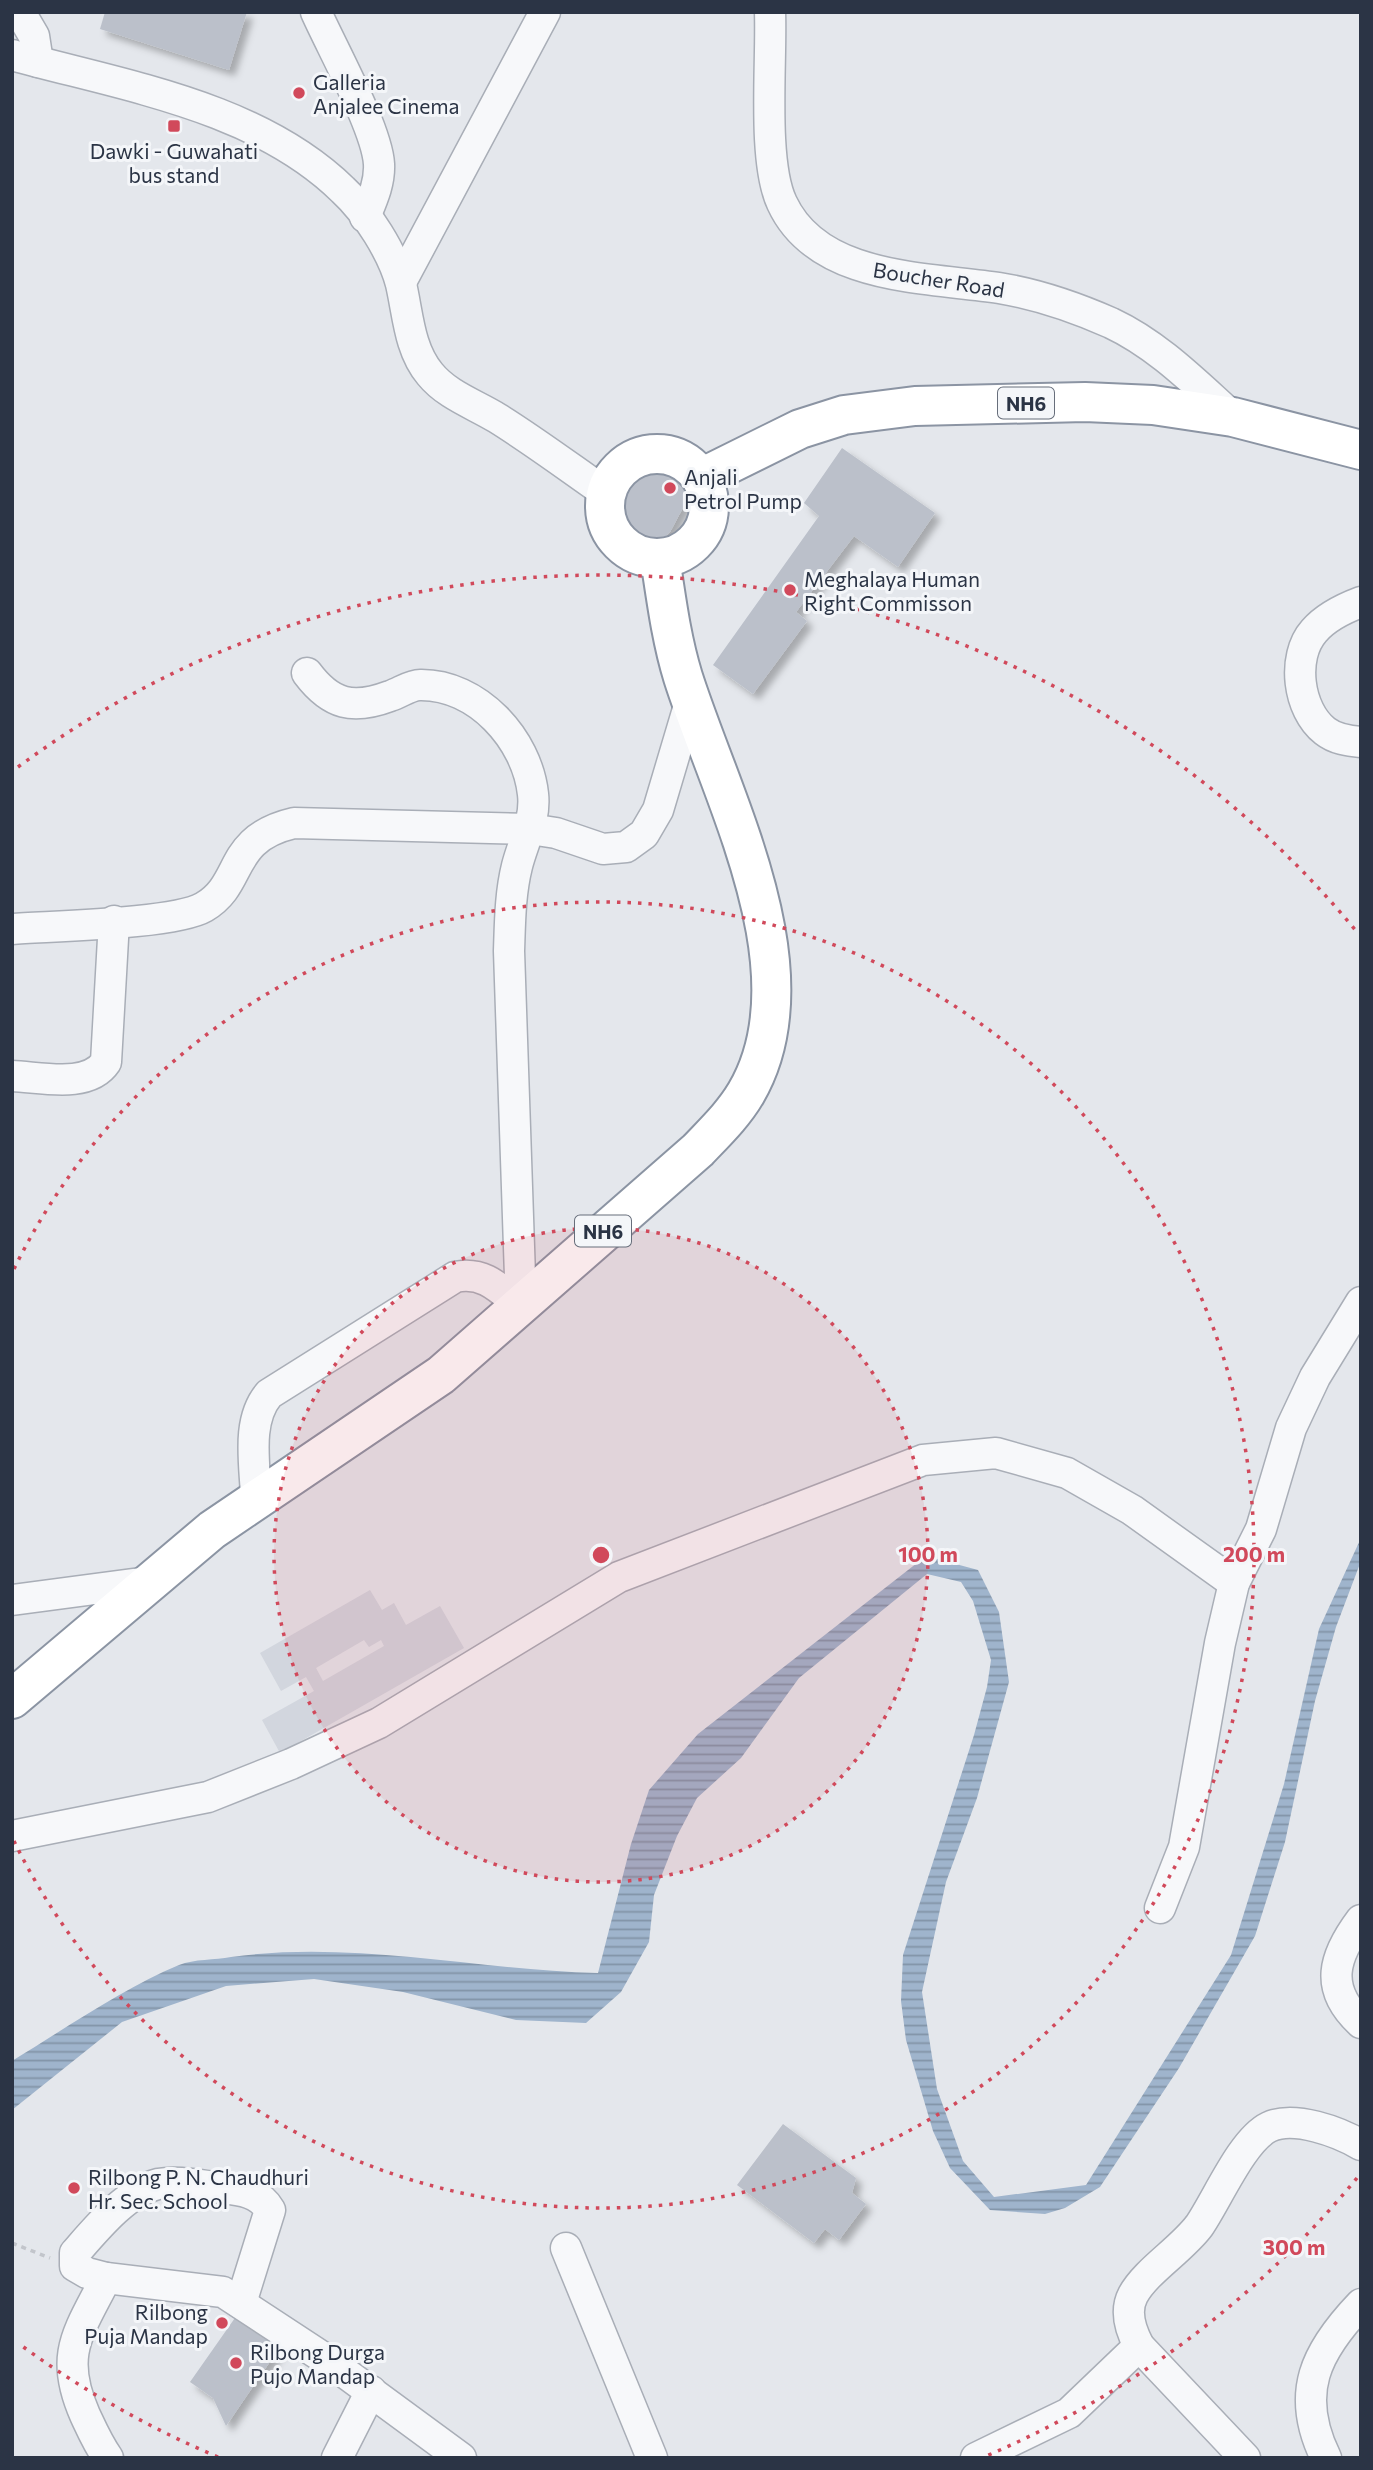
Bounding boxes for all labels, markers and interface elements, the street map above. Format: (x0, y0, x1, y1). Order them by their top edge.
place label: Galleria Anjalee Cinema (313, 69, 460, 118)
marker: Galleria Anjalee Cinema (291, 85, 307, 101)
marker: Dawki - Guwahati bus stand (166, 118, 182, 134)
place label: Dawki - Guwahati bus stand (90, 138, 258, 187)
street label: Boucher Road (871, 256, 1007, 302)
road number: NH6 (998, 388, 1054, 418)
place label: Anjali Petrol Pump (684, 464, 802, 513)
marker: Anjali Petrol Pump (662, 480, 678, 496)
place label: Meghalaya Human Right Commisson (804, 566, 980, 615)
marker: Meghalaya Human Right Commisson (782, 582, 798, 598)
road number: NH6 (575, 1216, 631, 1246)
text: 100 m (898, 1541, 958, 1566)
text: 200 m (1223, 1541, 1285, 1566)
centre of rings (589, 1543, 613, 1567)
place label: Rilbong P. N. Chaudhuri Hr. Sec. School (88, 2164, 309, 2213)
marker: Rilbong P. N. Chaudhuri Hr. Sec. School (66, 2180, 82, 2196)
text: 300 m (1263, 2234, 1325, 2259)
place label: Rilbong Puja Mandap (84, 2299, 208, 2348)
marker: Rilbong Puja Mandap (214, 2315, 230, 2331)
place label: Rilbong Durga Pujo Mandap (250, 2339, 385, 2388)
marker: Rilbong Durga Pujo Mandap (228, 2355, 244, 2371)

